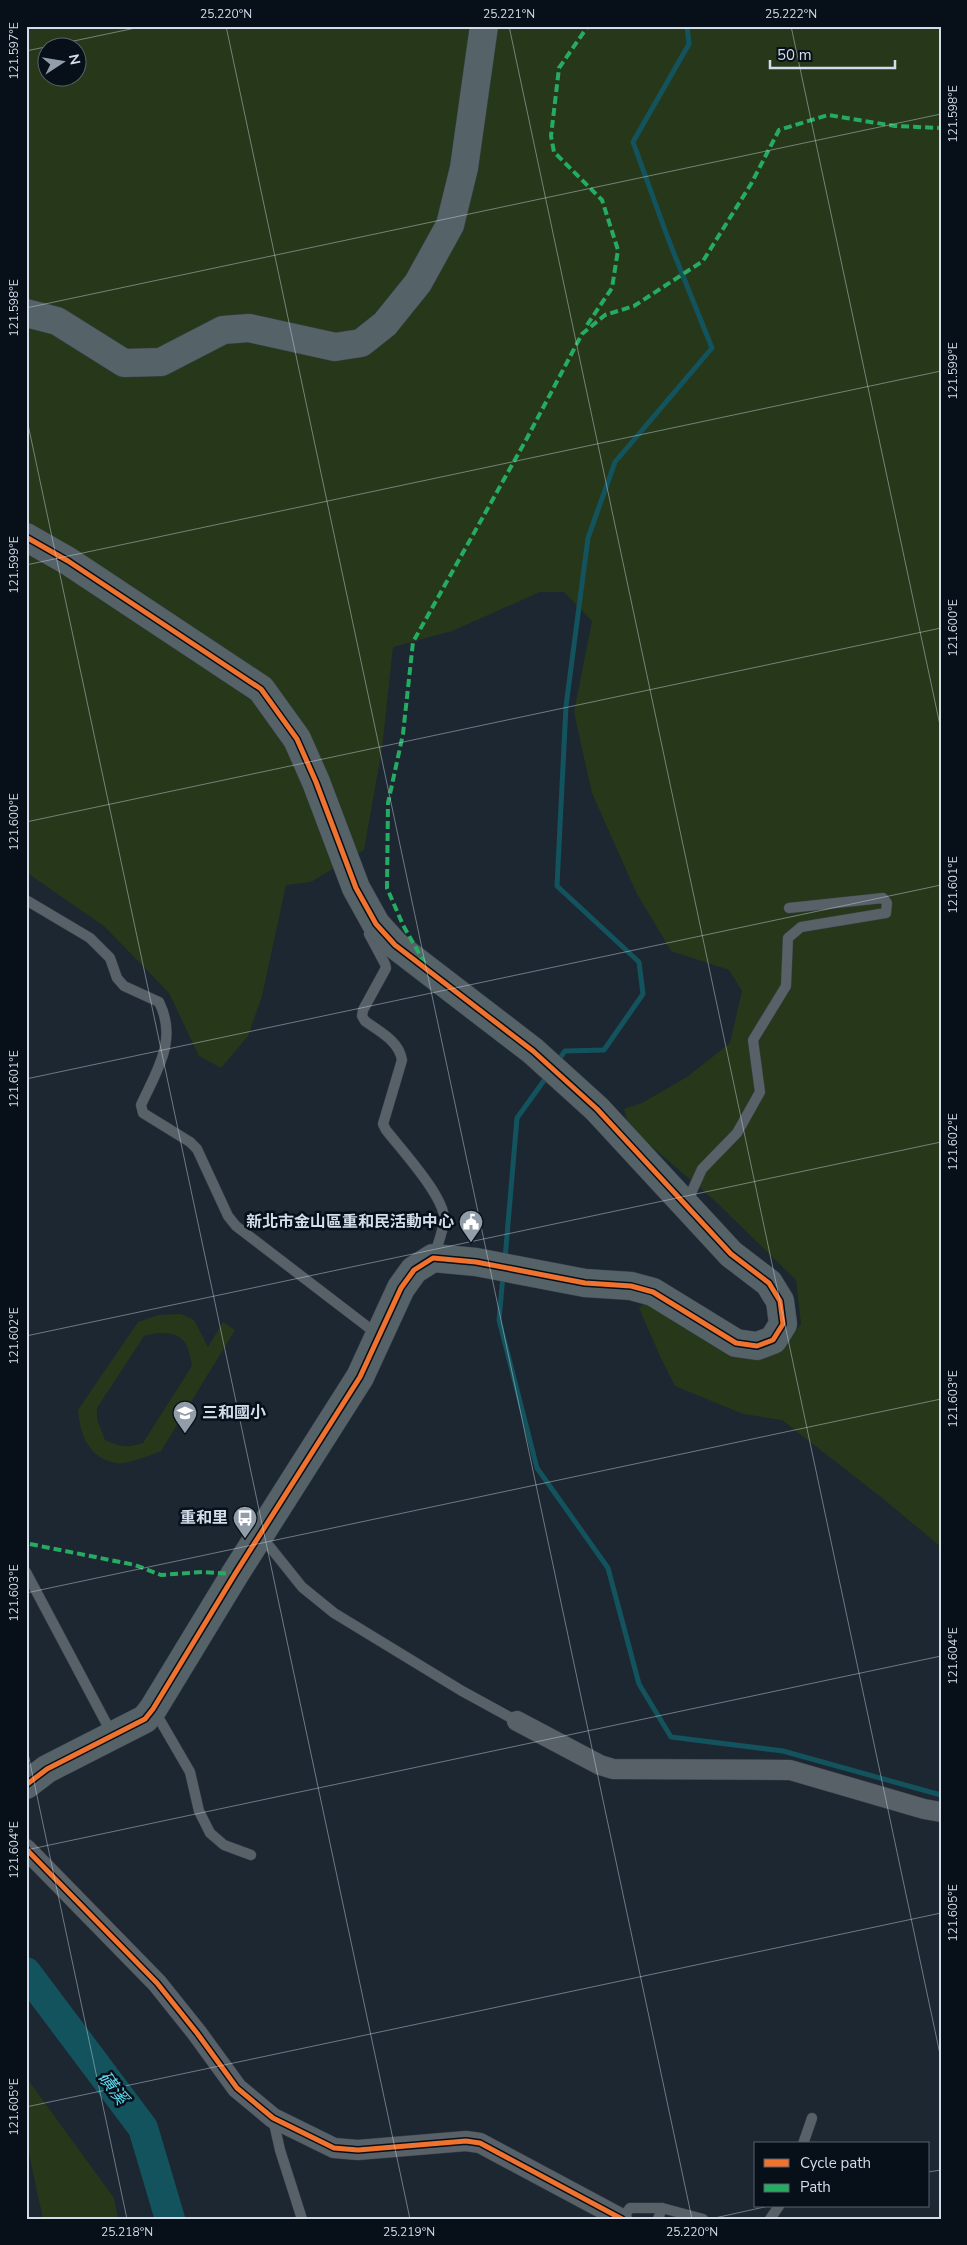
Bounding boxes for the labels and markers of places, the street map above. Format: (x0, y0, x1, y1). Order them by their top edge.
public building icon: 新北市金山區重和民活動中心 (458, 1209, 484, 1243)
place label: 新北市金山區重和民活動中心 (246, 1211, 454, 1233)
school or university icon: 三和國小 (172, 1400, 198, 1434)
place label: 三和國小 (202, 1402, 266, 1424)
bus stop icon: 重和里 (232, 1505, 258, 1539)
place label: 重和里 (180, 1507, 228, 1529)

